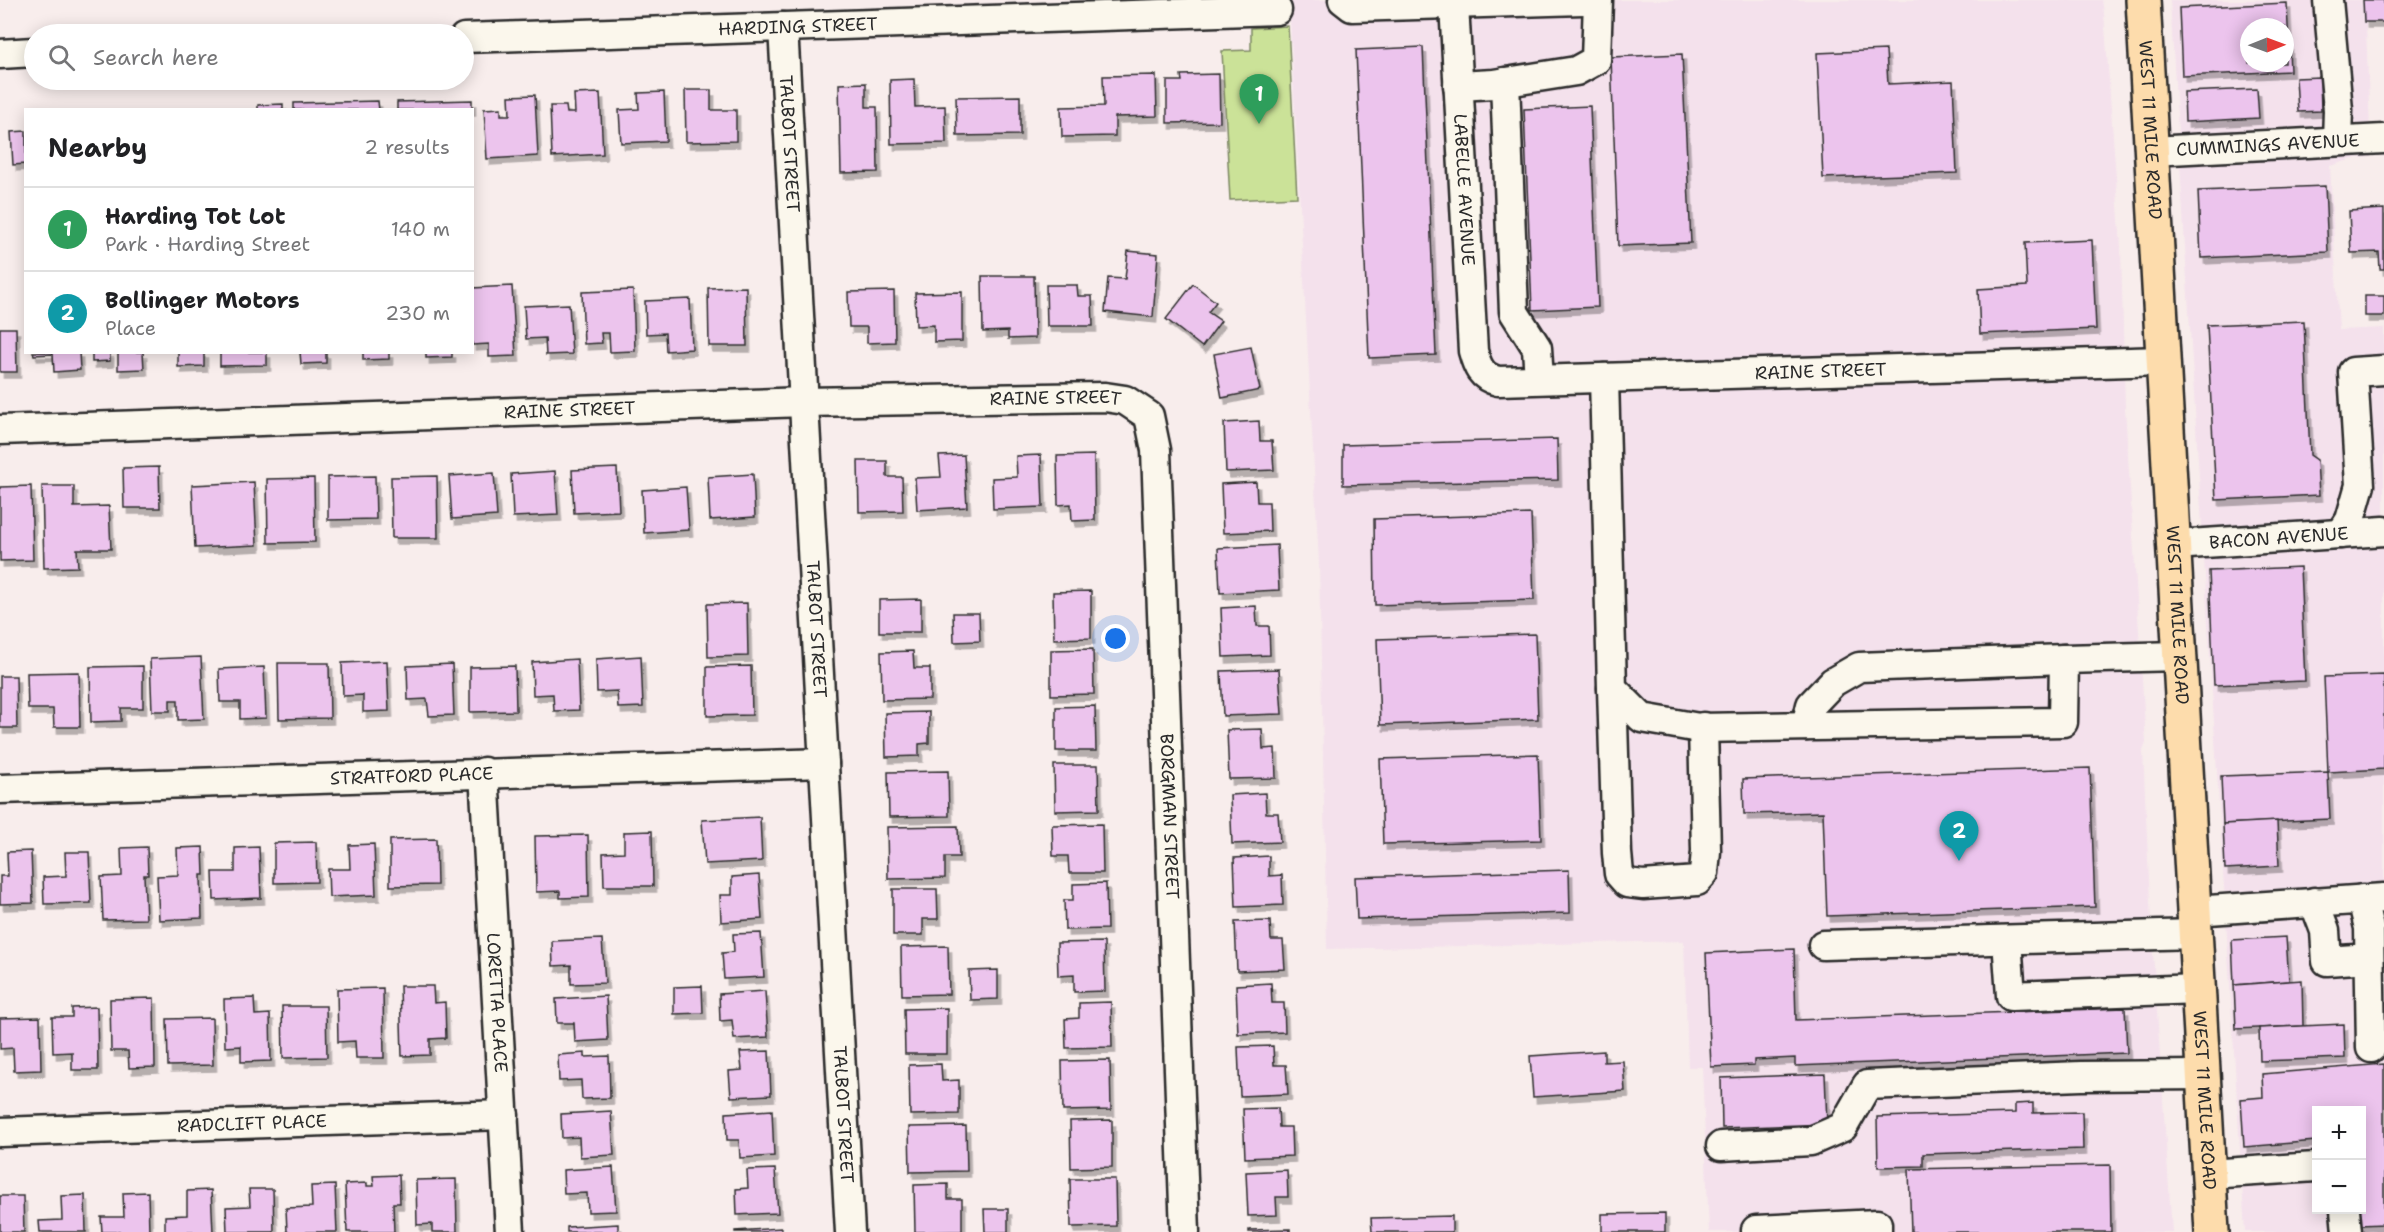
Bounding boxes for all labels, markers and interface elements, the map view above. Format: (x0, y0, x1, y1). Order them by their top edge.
street label: HARDING STREET (718, 12, 878, 41)
north arrow (2240, 18, 2294, 72)
search box (24, 24, 474, 90)
street label: WEST 11 MILE ROAD (2133, 39, 2167, 220)
icon: search (45, 41, 78, 74)
text: Search here (93, 43, 219, 72)
street label: TALBOT STREET (774, 74, 805, 213)
pin: 1 (1240, 74, 1278, 124)
street label: LABELLE AVENUE (1448, 113, 1480, 266)
street label: CUMMINGS AVENUE (2176, 128, 2360, 162)
text: Nearby (48, 130, 147, 165)
text: 2 results (364, 134, 450, 160)
text: Harding Tot Lot (105, 202, 285, 231)
text: 1 (63, 216, 72, 242)
text: 140 m (391, 216, 450, 242)
text: Park · Harding Street (105, 231, 310, 257)
text: Bollinger Motors (105, 286, 300, 315)
text: 2 (61, 300, 75, 326)
text: 230 m (385, 300, 450, 326)
text: Place (105, 315, 156, 341)
street label: RAINE STREET (1755, 357, 1887, 385)
street label: RAINE STREET (989, 385, 1123, 411)
street label: RAINE STREET (503, 396, 636, 424)
street label: BACON AVENUE (2208, 521, 2349, 555)
street label: WEST 11 MILE ROAD (2160, 525, 2194, 705)
street label: TALBOT STREET (801, 560, 832, 698)
your location (1101, 624, 1130, 653)
street label: BORGMAN STREET (1155, 733, 1185, 900)
street label: STRATFORD PLACE (330, 761, 494, 791)
pin: 2 (1940, 812, 1978, 861)
street label: LORETTA PLACE (481, 932, 513, 1073)
street label: WEST 11 MILE ROAD (2188, 1010, 2222, 1191)
street label: TALBOT STREET (828, 1045, 859, 1184)
map controls (2312, 1106, 2366, 1214)
button: + (2312, 1106, 2366, 1160)
street label: RADCLIFT PLACE (177, 1109, 327, 1138)
button: − (2312, 1160, 2366, 1214)

